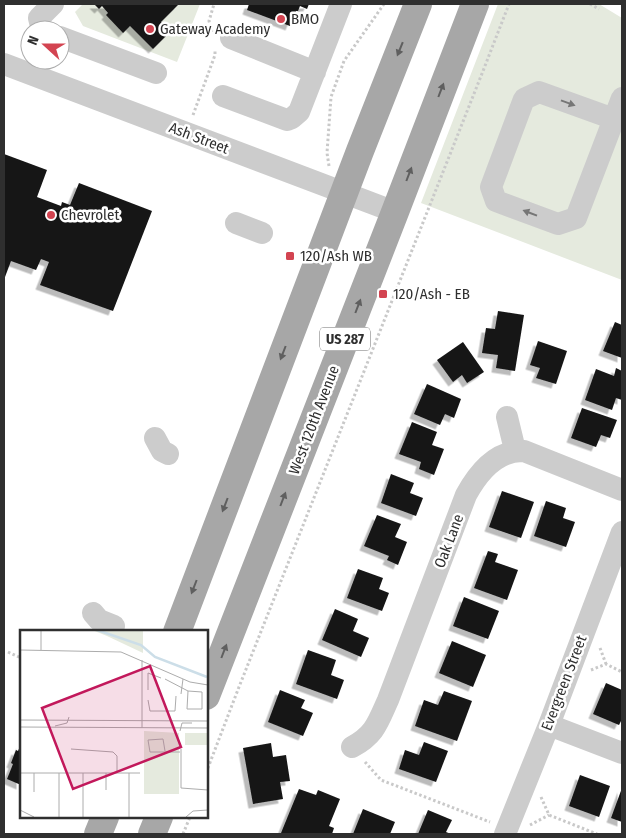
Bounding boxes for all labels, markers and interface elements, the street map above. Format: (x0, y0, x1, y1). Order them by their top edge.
place label: BMO (291, 10, 319, 28)
marker: BMO (275, 13, 287, 25)
north arrow (20, 20, 70, 70)
place label: Gateway Academy (160, 20, 270, 38)
marker: Gateway Academy (144, 23, 156, 35)
text: N (24, 34, 43, 47)
one-way arrow (396, 42, 404, 56)
one-way arrow (438, 83, 446, 97)
one-way arrow (561, 100, 576, 107)
street label: Ash Street (167, 118, 232, 158)
one-way arrow (406, 166, 414, 181)
place label: Chevrolet (61, 206, 119, 224)
marker: Chevrolet (45, 209, 57, 221)
one-way arrow (523, 209, 538, 216)
place label: 120/Ash WB (300, 247, 372, 265)
marker: 120/Ash WB (284, 250, 296, 262)
place label: 120/Ash - EB (393, 285, 470, 303)
marker: 120/Ash - EB (377, 288, 389, 300)
one-way arrow (355, 299, 362, 314)
road number: US 287 (320, 328, 370, 350)
one-way arrow (279, 346, 287, 360)
street label: West 120th Avenue (285, 363, 343, 477)
one-way arrow (279, 492, 287, 507)
one-way arrow (221, 498, 229, 512)
street label: Oak Lane (431, 511, 467, 571)
one-way arrow (190, 580, 198, 595)
inset map (20, 630, 208, 818)
street label: Evergreen Street (538, 633, 590, 733)
one-way arrow (220, 643, 228, 658)

